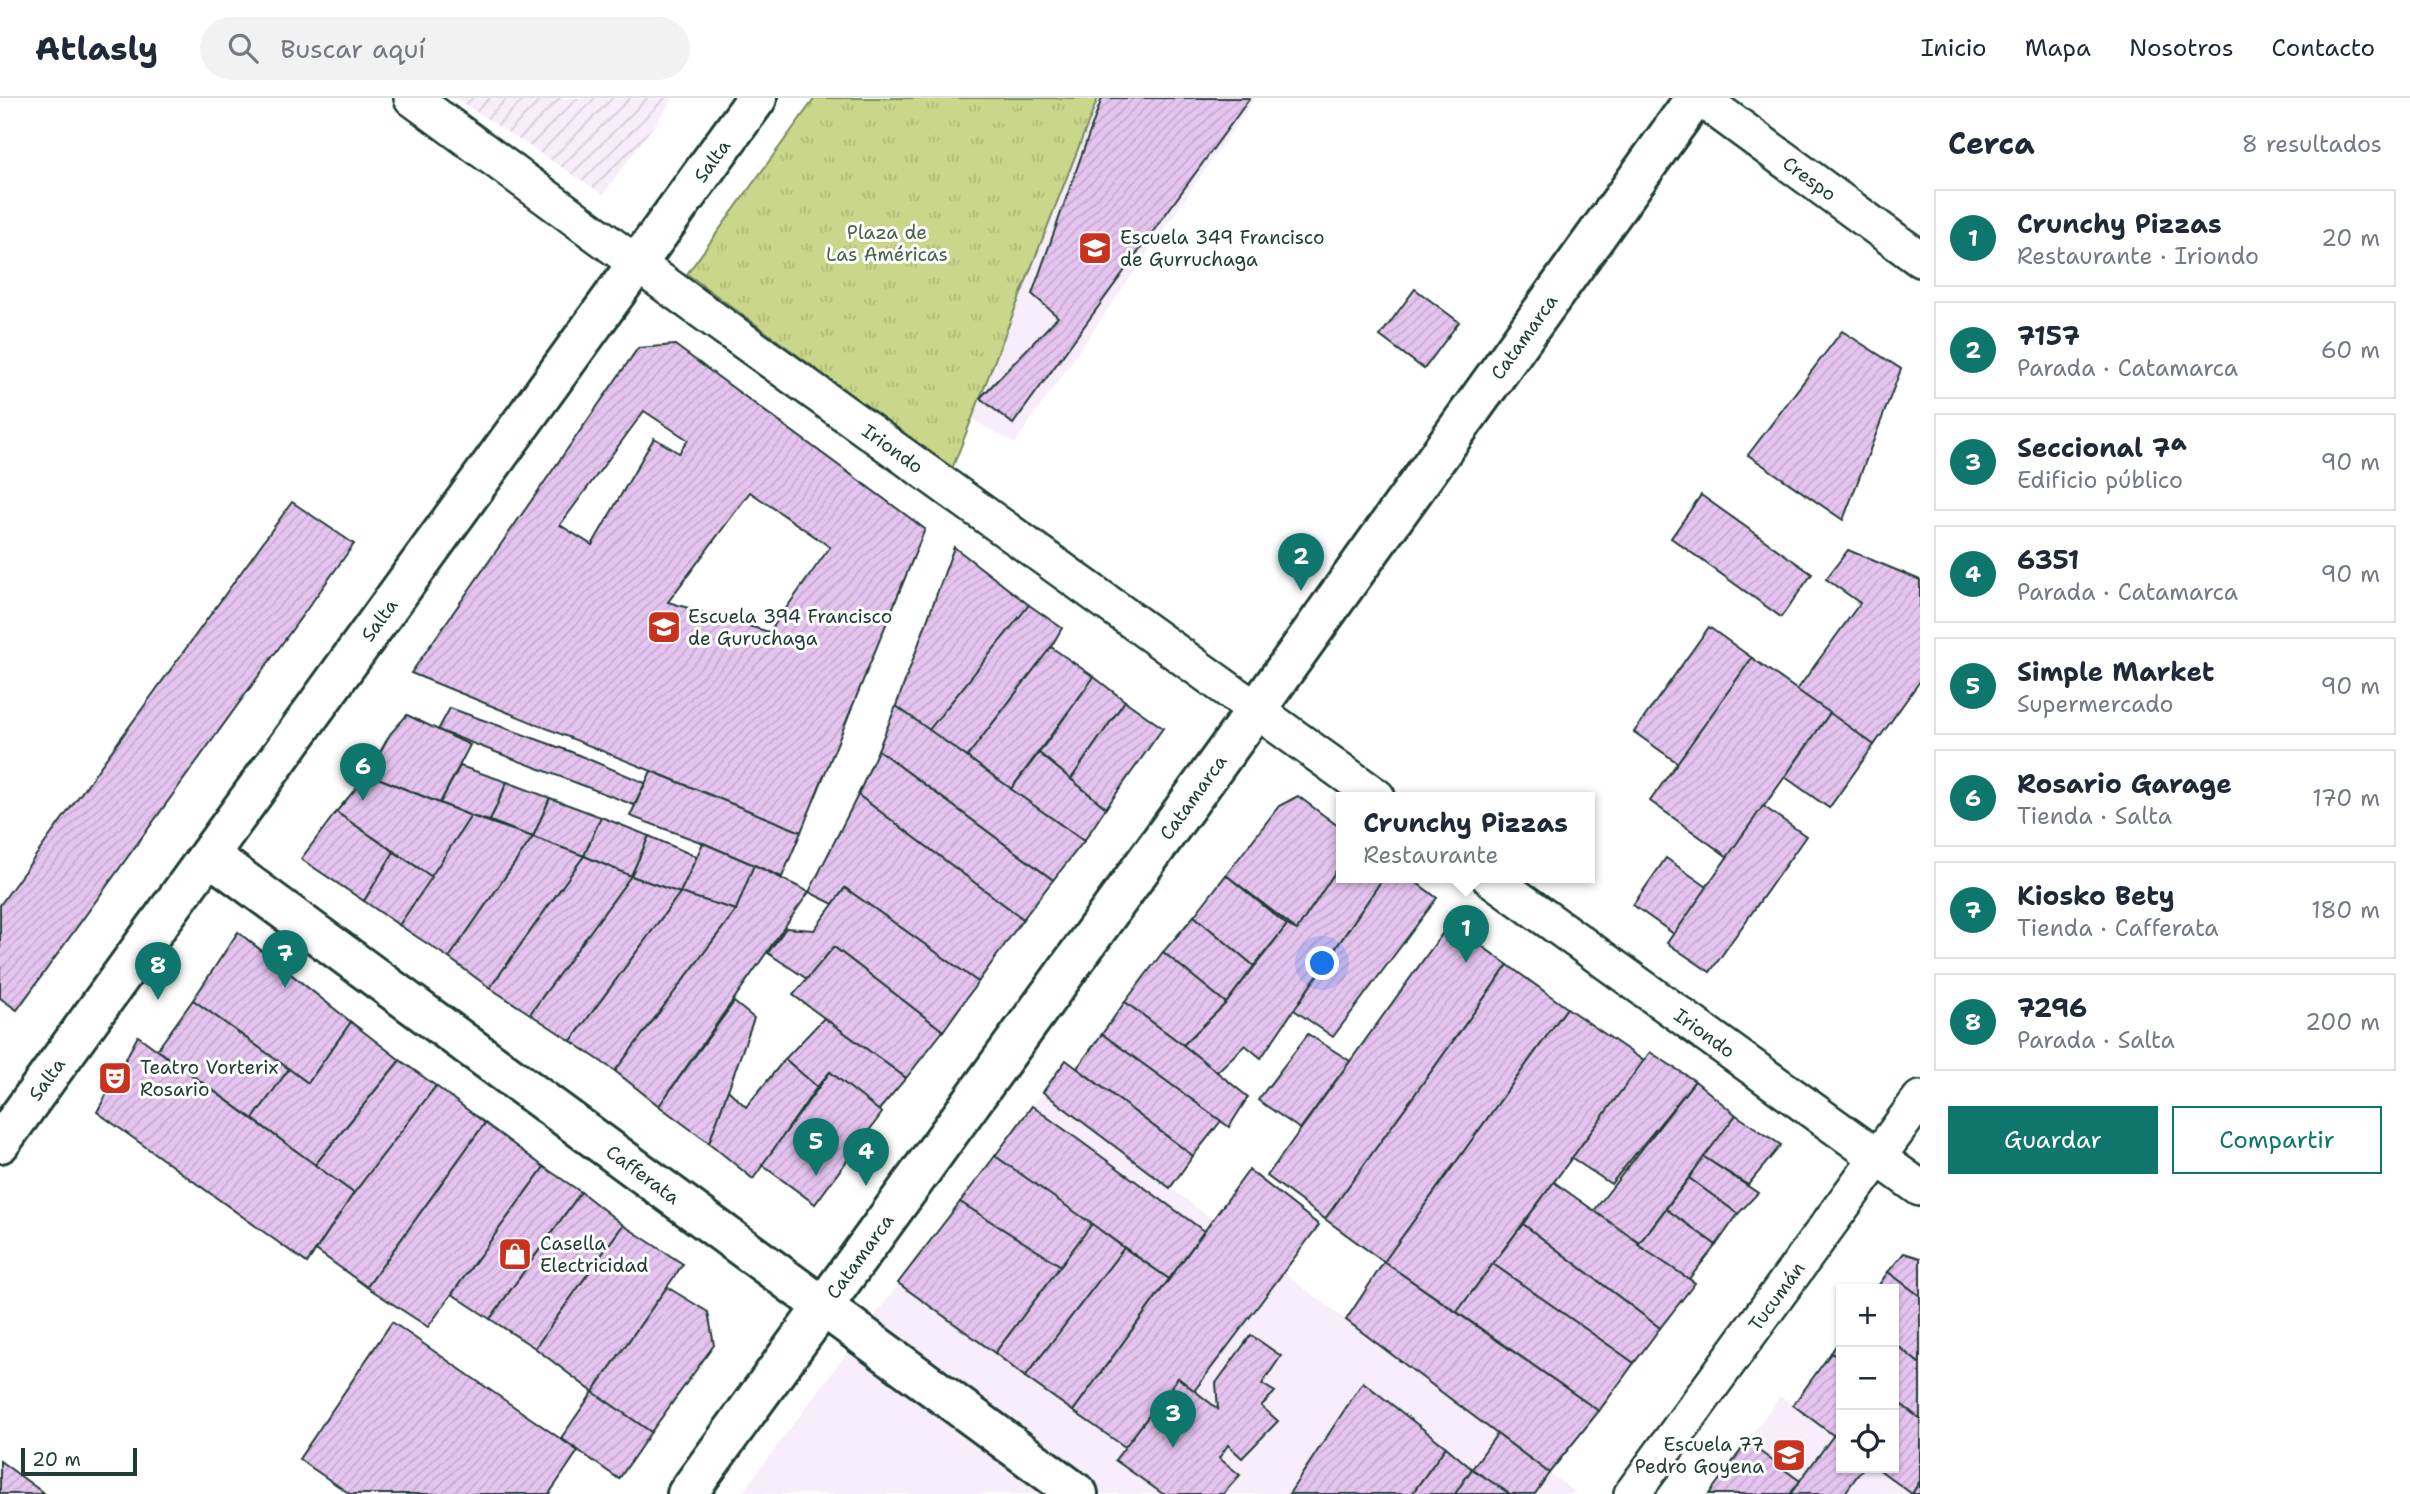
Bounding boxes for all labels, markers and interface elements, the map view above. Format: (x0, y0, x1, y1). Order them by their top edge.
search box (200, 17, 690, 80)
text: Atlasly (35, 26, 158, 71)
icon: search (224, 29, 262, 67)
text: Buscar aquí (280, 31, 426, 66)
text: Inicio (1921, 32, 1987, 64)
text: Mapa (2025, 32, 2091, 64)
text: Nosotros (2129, 32, 2234, 64)
text: Contacto (2272, 32, 2375, 64)
text: Cerca (1948, 123, 2035, 164)
text: 8 resultados (2242, 129, 2382, 159)
street label: Salta (688, 134, 736, 187)
street label: Crespo (1778, 150, 1842, 206)
text: Crunchy Pizzas (2017, 206, 2222, 241)
park label: Plaza de Las Américas (826, 220, 948, 267)
text: 1 (1968, 223, 1978, 253)
text: 20 m (2321, 223, 2380, 253)
place label: Escuela 349 Francisco de Gurruchaga (1120, 225, 1325, 272)
school or university icon: Escuela 349 Francisco de Gurruchaga (1076, 229, 1114, 267)
text: Restaurante · Iriondo (2017, 241, 2259, 271)
street label: Catamarca (1485, 289, 1563, 385)
text: 7157 (2017, 318, 2080, 353)
text: 2 (1965, 335, 1981, 365)
text: 60 m (2321, 335, 2380, 365)
text: Parada · Catamarca (2017, 353, 2238, 383)
street label: Iriondo (857, 418, 928, 479)
text: Seccional 7ª (2017, 430, 2187, 465)
text: 3 (1965, 447, 1981, 477)
text: 90 m (2320, 447, 2380, 477)
text: Edificio público (2017, 465, 2183, 495)
pin: 2 (1278, 533, 1324, 591)
text: 6351 (2017, 542, 2079, 577)
text: 4 (1965, 559, 1981, 589)
text: 90 m (2320, 559, 2380, 589)
text: Parada · Catamarca (2017, 577, 2238, 607)
street label: Salta (355, 593, 403, 646)
place label: Escuela 394 Francisco de Guruchaga (688, 604, 892, 651)
school or university icon: Escuela 394 Francisco de Guruchaga (645, 608, 683, 646)
text: Simple Market (2017, 654, 2214, 689)
text: 5 (1966, 671, 1980, 701)
text: 90 m (2320, 671, 2380, 701)
text: Supermercado (2017, 689, 2173, 719)
pin: 6 (340, 743, 386, 801)
street label: Catamarca (1153, 749, 1232, 845)
text: Rosario Garage (2017, 766, 2232, 801)
text: 6 (1965, 783, 1981, 813)
text: 170 m (2312, 783, 2380, 813)
popup (1336, 792, 1595, 883)
text: Tienda · Salta (2017, 801, 2172, 831)
text: Crunchy Pizzas (1363, 805, 1568, 840)
text: Restaurante (1363, 840, 1499, 870)
text: Kiosko Bety (2017, 878, 2175, 913)
text: 7 (1965, 895, 1981, 925)
text: 180 m (2311, 895, 2380, 925)
pin: 1 (1443, 905, 1489, 963)
text: Tienda · Cafferata (2017, 913, 2219, 943)
pin: 7 (262, 930, 308, 988)
pin: 8 (135, 942, 181, 1000)
your location (1305, 946, 1339, 980)
text: 7296 (2017, 990, 2087, 1025)
street label: Iriondo (1669, 1002, 1740, 1063)
text: 8 (1965, 1007, 1981, 1037)
text: 200 m (2305, 1007, 2380, 1037)
text: Parada · Salta (2017, 1025, 2175, 1055)
street label: Salta (22, 1052, 70, 1105)
place label: Teatro Vorterix Rosario (140, 1055, 279, 1102)
theatre icon: Teatro Vorterix Rosario (96, 1059, 134, 1097)
button: Guardar (1948, 1106, 2158, 1174)
button: Compartir (2172, 1106, 2382, 1174)
pin: 5 (793, 1118, 839, 1176)
pin: 4 (843, 1128, 889, 1186)
street label: Cafferata (601, 1139, 685, 1210)
street label: Catamarca (820, 1208, 899, 1304)
place label: Casella Electricidad (540, 1231, 648, 1278)
shop icon: Casella Electricidad (496, 1235, 534, 1273)
street label: Tucumán (1743, 1256, 1810, 1336)
map controls (1836, 1284, 1899, 1473)
button: + (1836, 1284, 1899, 1347)
button: − (1836, 1347, 1899, 1410)
pin: 3 (1150, 1390, 1196, 1448)
button: locate (1836, 1410, 1899, 1473)
place label: Escuela 77 Pedro Goyena (1635, 1432, 1764, 1479)
school or university icon: Escuela 77 Pedro Goyena (1770, 1436, 1808, 1474)
scale bar (21, 1445, 136, 1477)
text: 20 m (32, 1447, 81, 1472)

